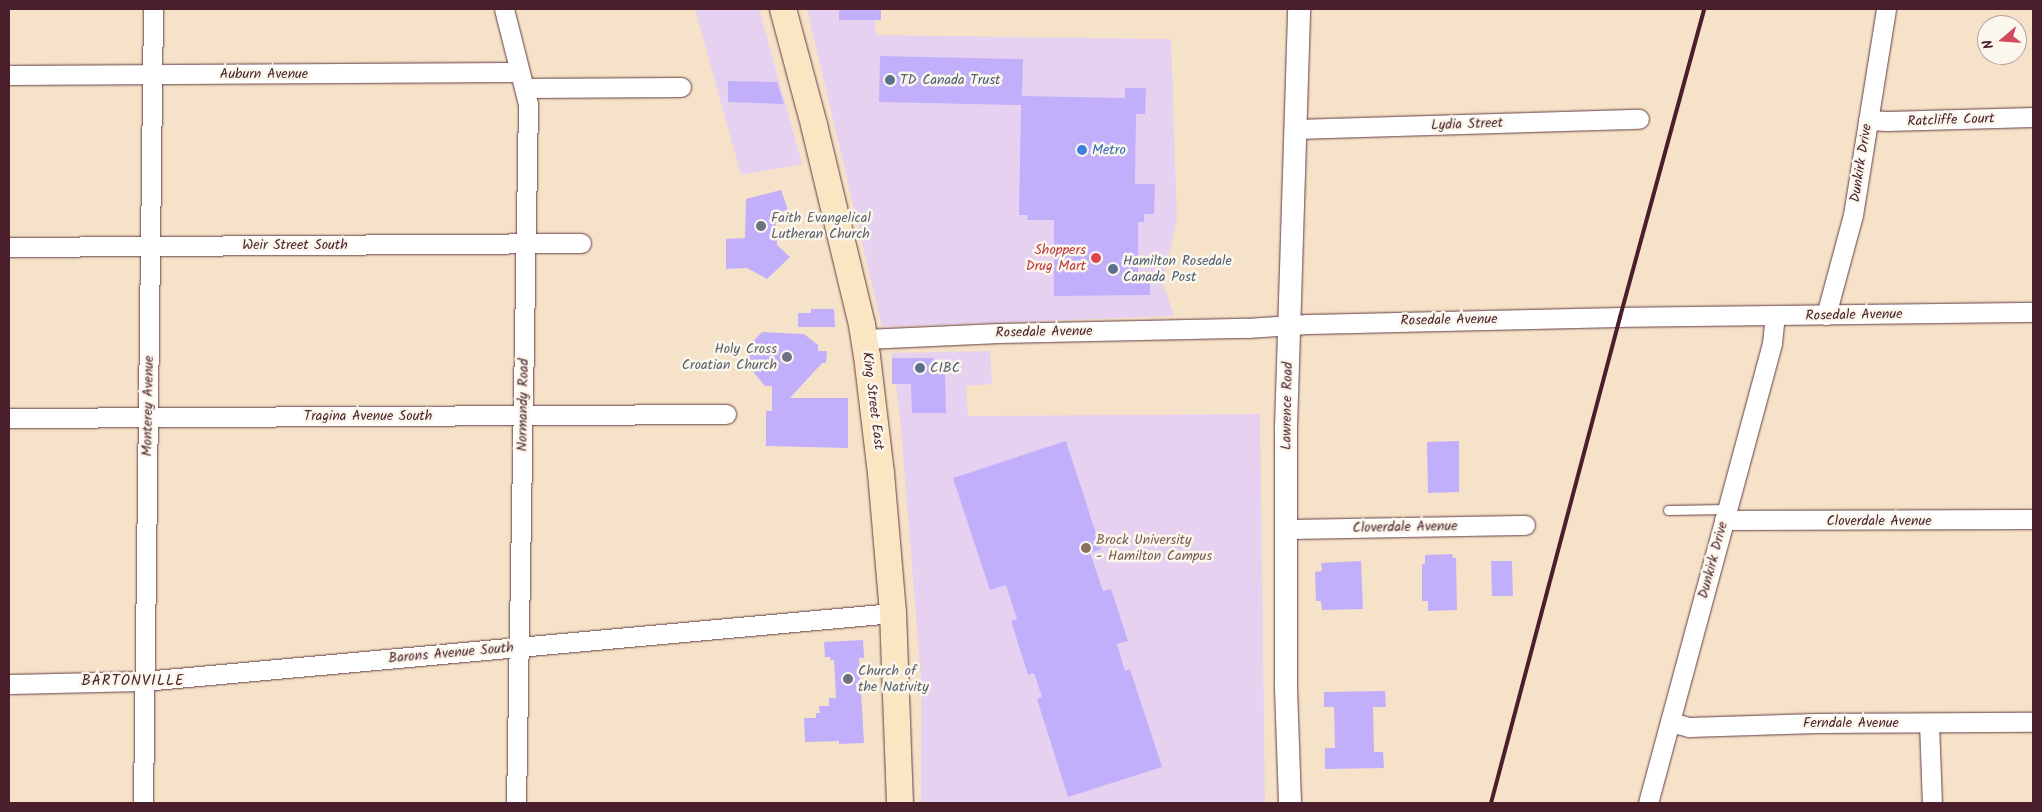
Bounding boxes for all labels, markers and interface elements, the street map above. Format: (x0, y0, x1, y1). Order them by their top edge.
north arrow (1977, 15, 2027, 65)
text: N (1977, 37, 2001, 52)
street label: Auburn Avenue (220, 66, 308, 82)
place label: TD Canada Trust (900, 72, 1001, 88)
marker: TD Canada Trust (884, 74, 896, 86)
street label: Ratcliffe Court (1907, 110, 1995, 130)
street label: Lydia Street (1431, 114, 1503, 134)
street label: Dunkirk Drive (1847, 123, 1875, 203)
place label: Metro (1092, 142, 1126, 158)
marker: Metro (1076, 144, 1088, 156)
place label: Faith Evangelical Lutheran Church (771, 210, 871, 242)
marker: Faith Evangelical Lutheran Church (755, 220, 767, 232)
street label: Weir Street South (242, 237, 348, 253)
place label: Shoppers Drug Mart (1026, 242, 1086, 274)
marker: Shoppers Drug Mart (1090, 252, 1102, 264)
place label: Hamilton Rosedale Canada Post (1123, 253, 1232, 286)
marker: Hamilton Rosedale Canada Post (1107, 263, 1119, 275)
street label: Rosedale Avenue (1805, 306, 1903, 324)
street label: Rosedale Avenue (1400, 311, 1498, 329)
street label: Rosedale Avenue (995, 323, 1093, 341)
place label: Holy Cross Croatian Church (682, 341, 777, 374)
marker: Holy Cross Croatian Church (781, 351, 793, 363)
street label: King Street East (859, 351, 887, 451)
street label: Monterey Avenue (139, 355, 157, 457)
street label: Normandy Road (514, 358, 532, 452)
place label: CIBC (930, 360, 960, 376)
marker: CIBC (914, 362, 926, 374)
street label: Lawrence Road (1278, 362, 1296, 450)
street label: Tragina Avenue South (304, 408, 432, 424)
street label: Cloverdale Avenue (1826, 513, 1932, 529)
street label: Cloverdale Avenue (1352, 518, 1458, 536)
street label: Dunkirk Drive (1695, 520, 1731, 600)
place label: Brock University - Hamilton Campus (1096, 532, 1212, 564)
marker: Brock University - Hamilton Campus (1080, 542, 1092, 554)
street label: Barons Avenue South (388, 639, 514, 667)
place label: Church of the Nativity (858, 663, 929, 696)
district label: BARTONVILLE (80, 673, 186, 691)
marker: Church of the Nativity (842, 673, 854, 685)
street label: Ferndale Avenue (1803, 715, 1899, 731)

